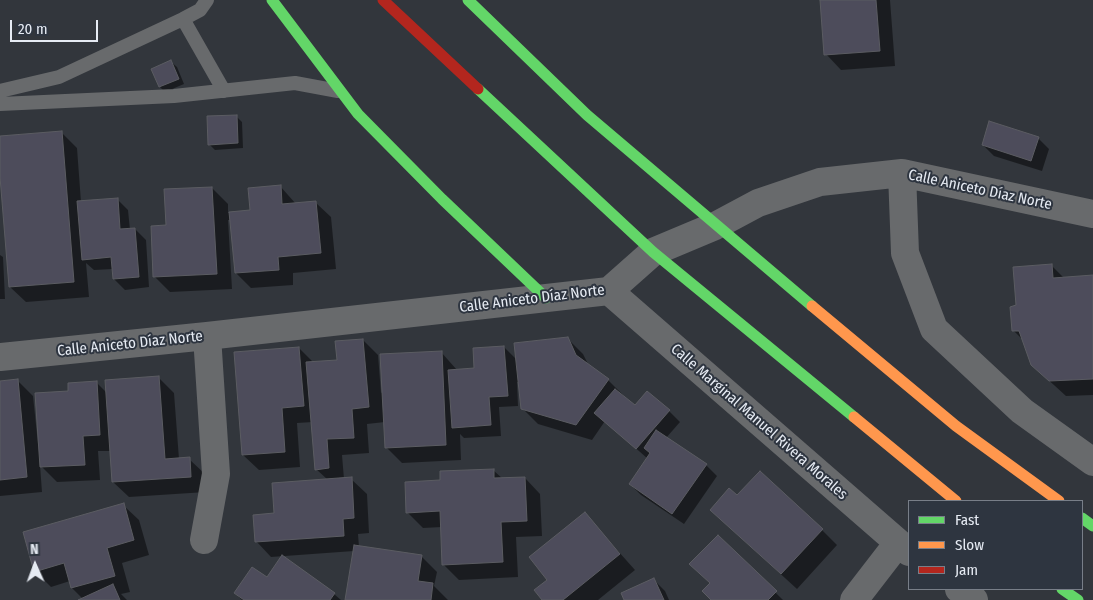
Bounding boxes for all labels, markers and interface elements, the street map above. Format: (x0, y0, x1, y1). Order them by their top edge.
scale bar (12, 10, 100, 42)
text: 20 m (18, 20, 48, 38)
street label: Calle Aniceto Díaz Norte (907, 166, 1053, 214)
street label: Calle Aniceto Díaz Norte (458, 281, 606, 317)
street label: Calle Aniceto Díaz Norte (56, 327, 204, 361)
street label: Calle Marginal Manuel Rivera Morales (667, 340, 851, 504)
legend (908, 500, 1083, 590)
text: Fast (955, 511, 979, 529)
text: Slow (955, 536, 984, 554)
north arrow (10, 540, 60, 590)
text: N (30, 541, 39, 558)
text: Jam (955, 561, 978, 579)

